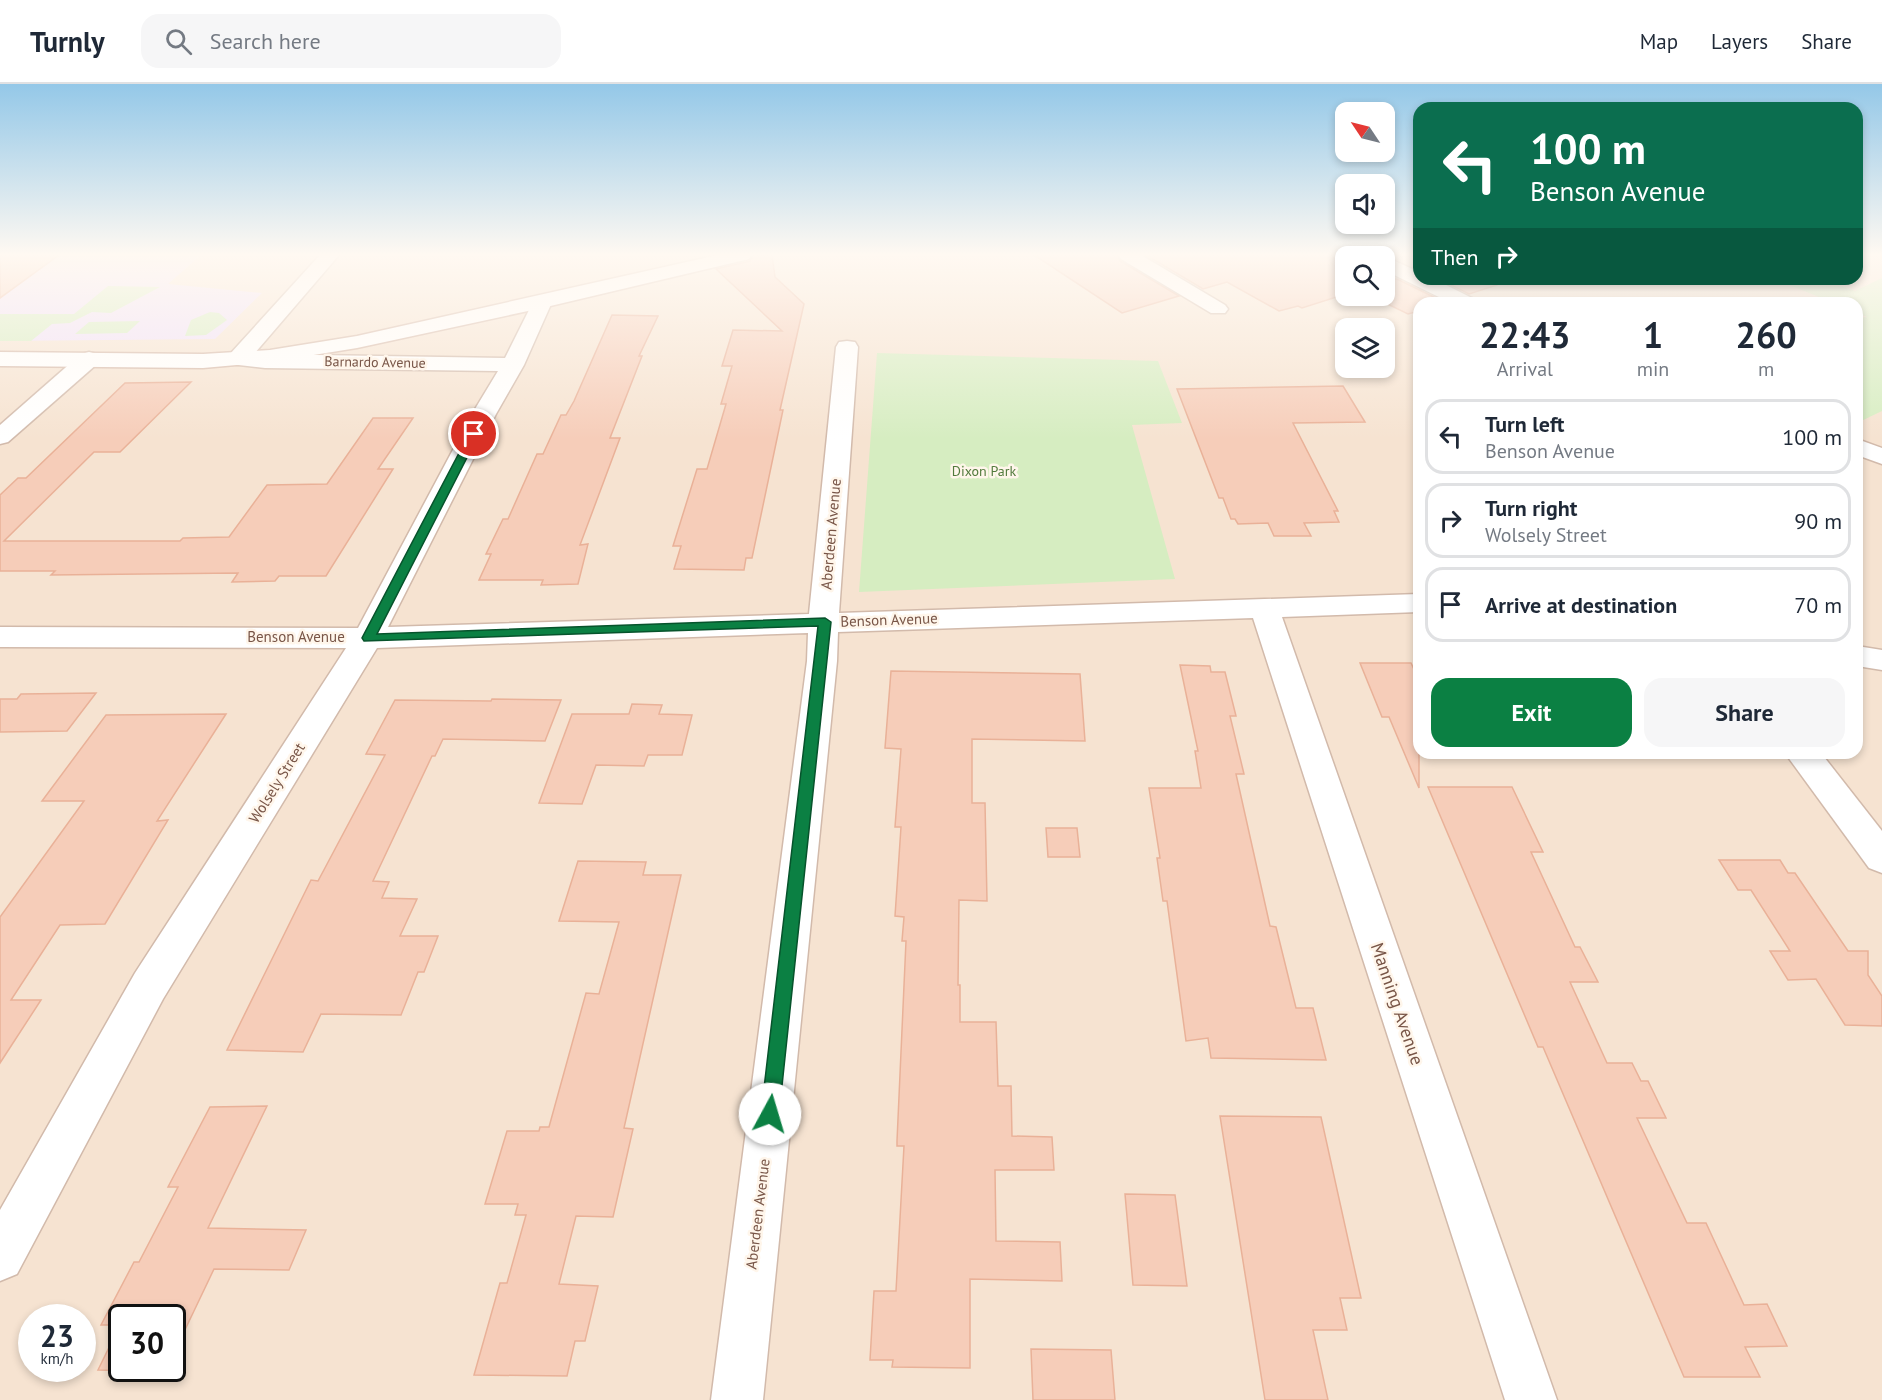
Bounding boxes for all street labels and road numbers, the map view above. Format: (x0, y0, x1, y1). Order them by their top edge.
street label: Barnardo Avenue (324, 352, 426, 372)
street label: Aberdeen Avenue (816, 478, 845, 590)
street label: Benson Avenue (840, 608, 938, 631)
street label: Benson Avenue (247, 627, 345, 646)
street label: Wolsely Street (244, 739, 309, 826)
street label: Manning Avenue (1366, 940, 1429, 1068)
street label: Aberdeen Avenue (741, 1158, 774, 1270)

